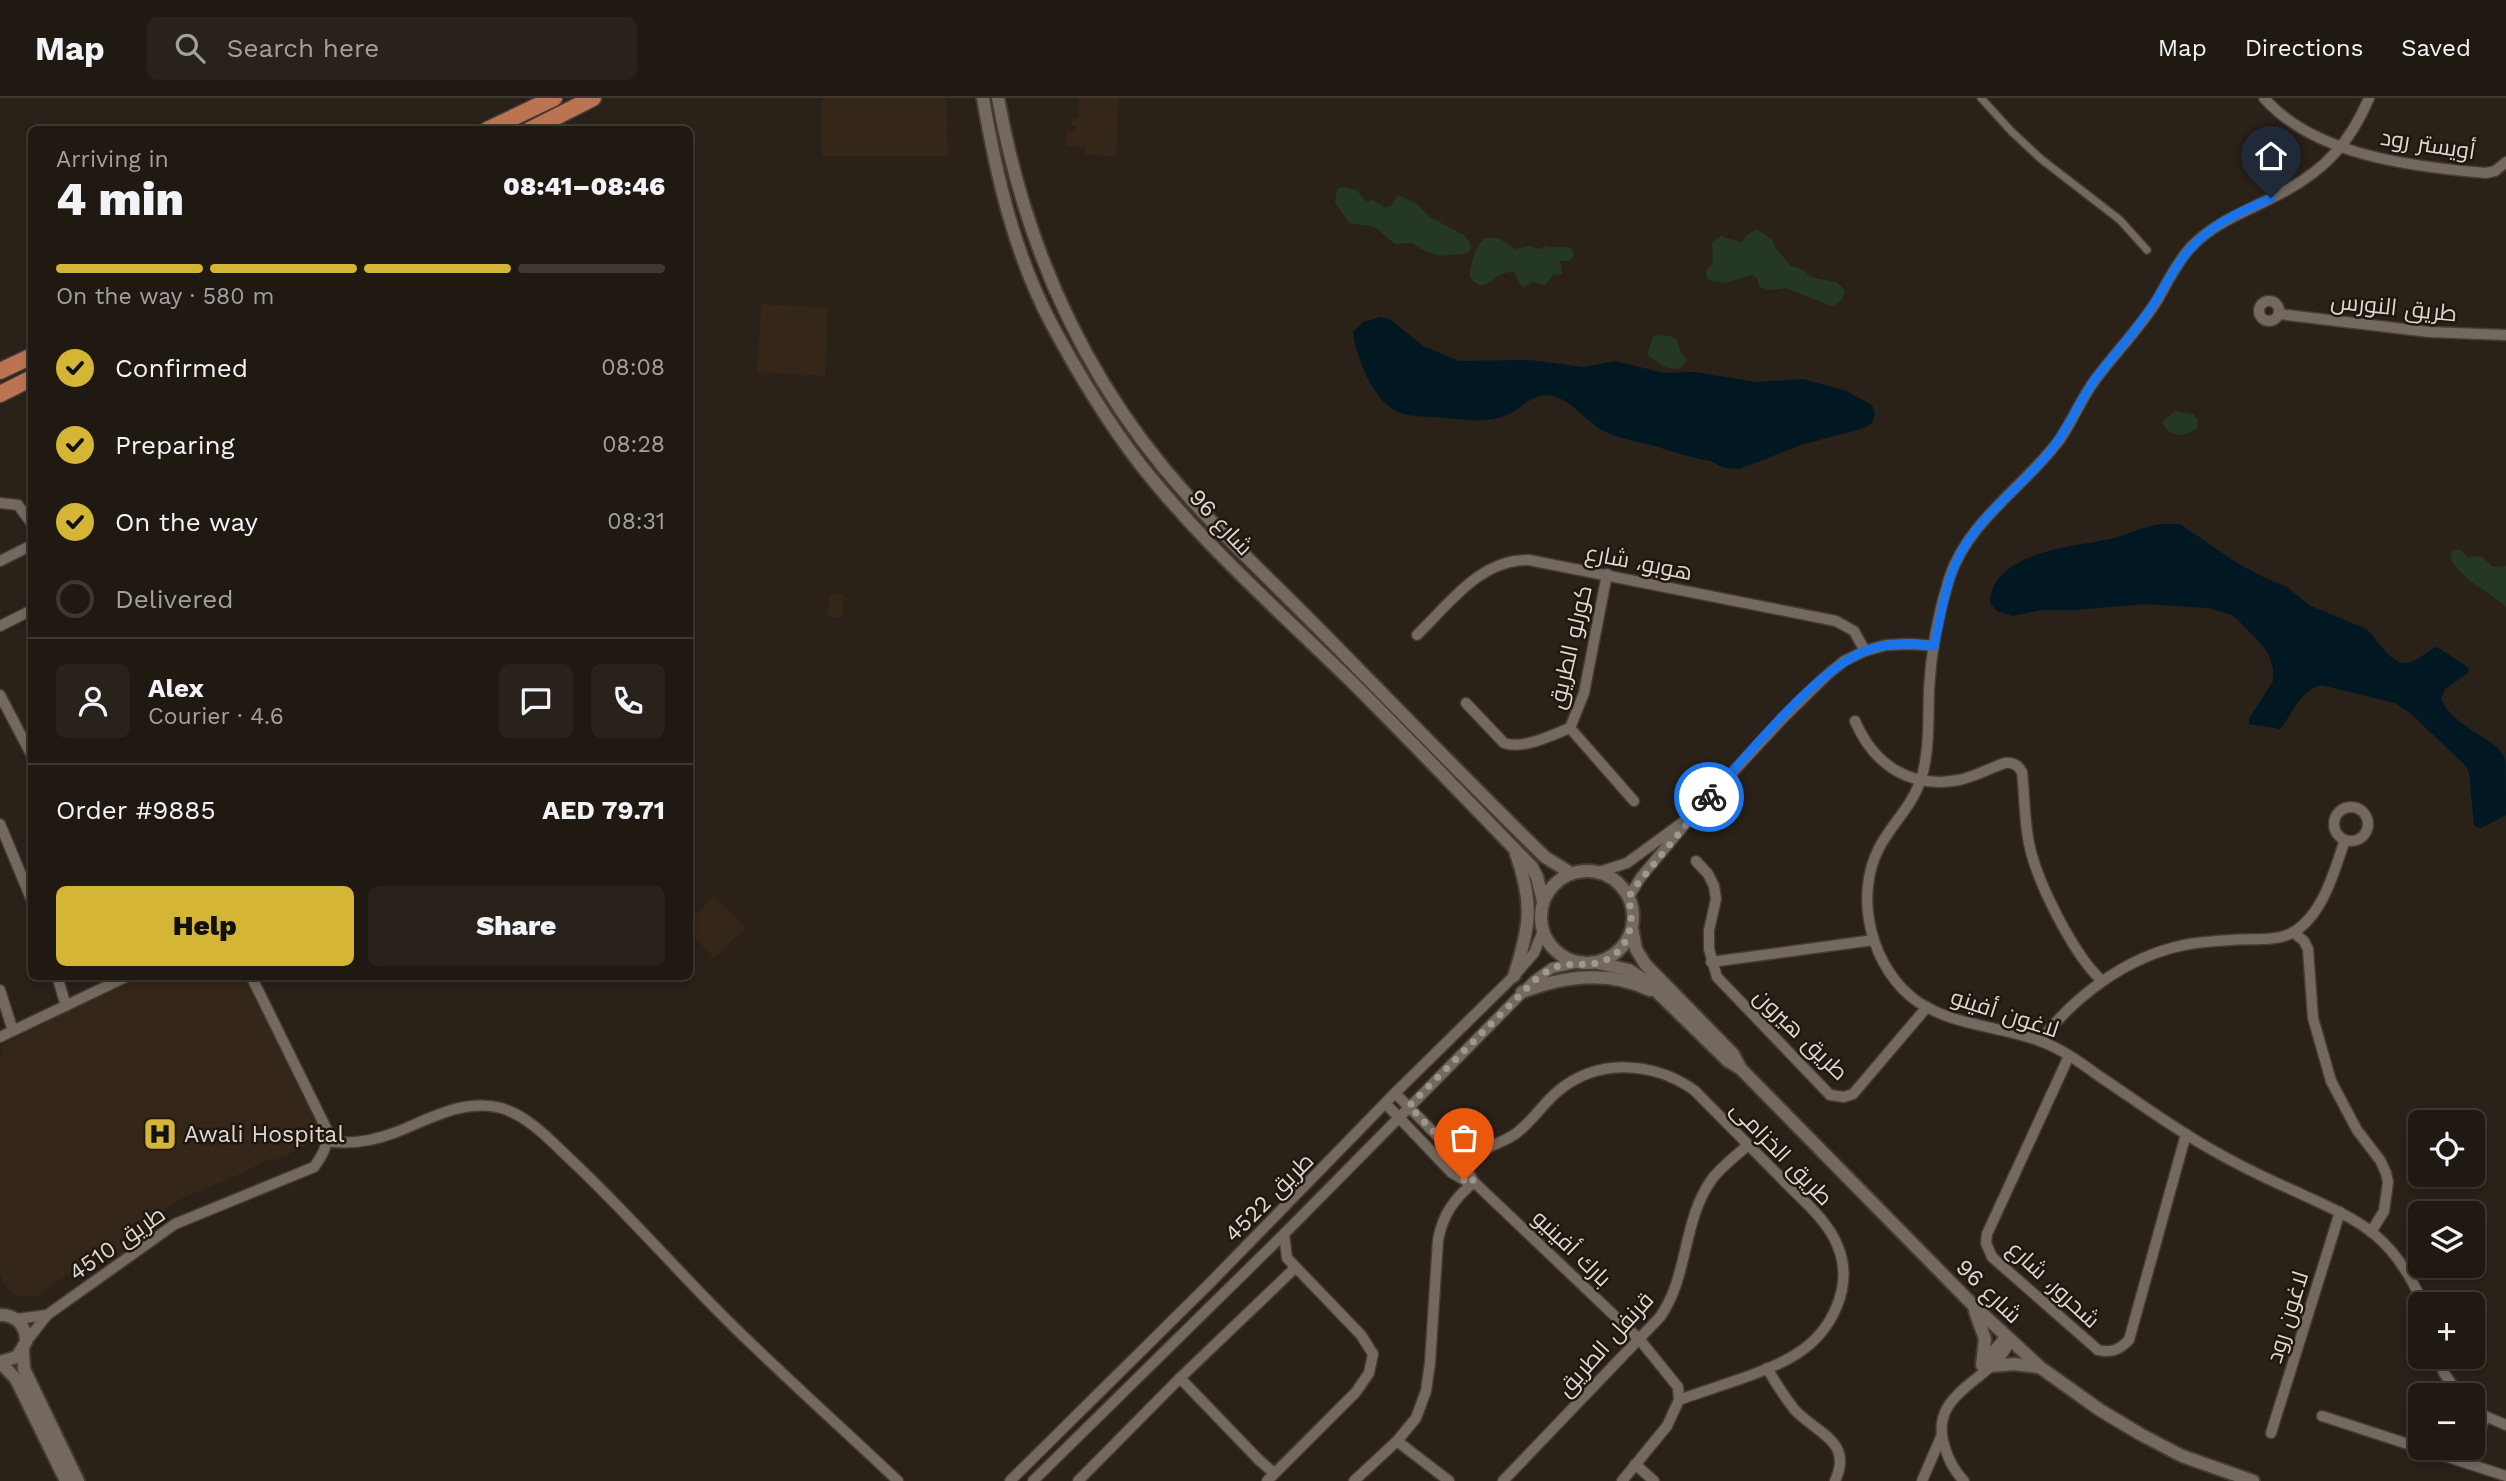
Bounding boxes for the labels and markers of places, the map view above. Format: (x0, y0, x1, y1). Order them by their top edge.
pin (2241, 126, 2301, 198)
pin (1434, 1108, 1494, 1180)
hospital icon: Awali Hospital (141, 1115, 179, 1153)
place label: Awali Hospital (184, 1121, 344, 1148)

